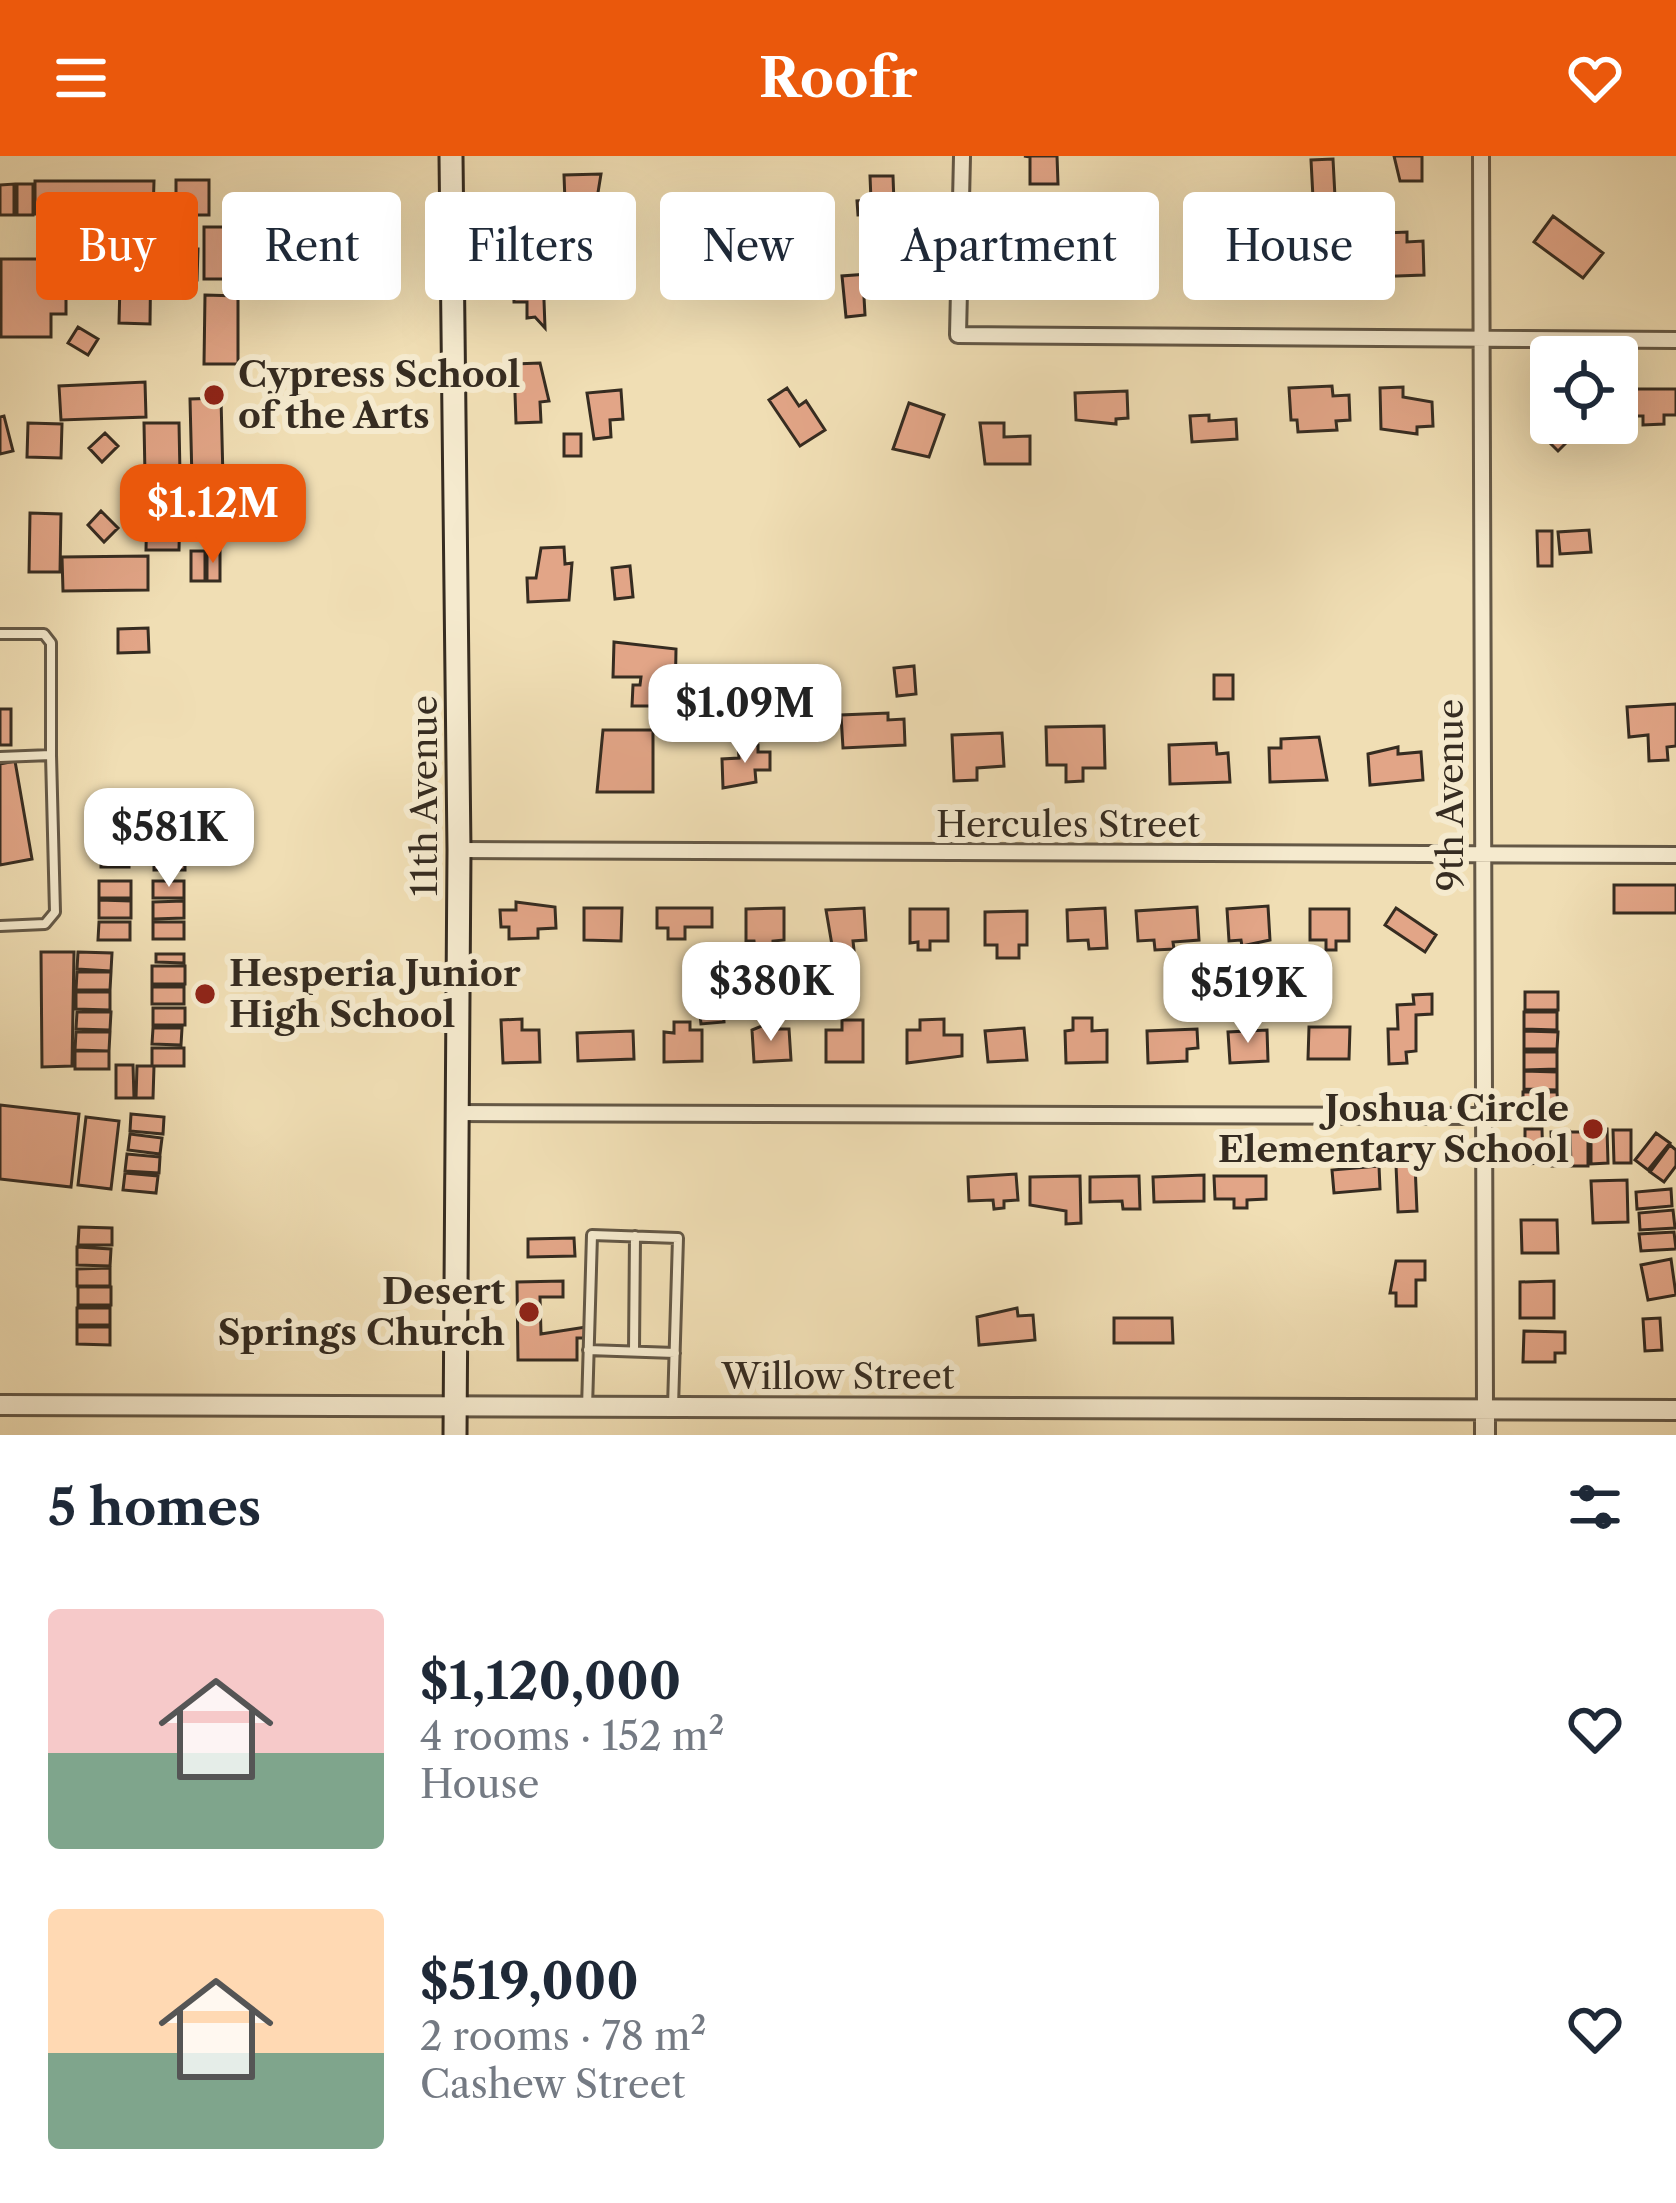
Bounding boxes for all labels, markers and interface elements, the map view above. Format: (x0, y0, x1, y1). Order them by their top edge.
icon: menu (48, 45, 114, 111)
text: Roofr (759, 45, 917, 111)
icon: heart (1562, 45, 1628, 111)
chip: Buy (36, 192, 198, 300)
chip: Rent (222, 192, 401, 300)
chip: Filters (425, 192, 636, 300)
chip: New (660, 192, 835, 300)
chip: Apartment (859, 192, 1159, 300)
chip: House (1183, 192, 1395, 300)
map controls (1530, 336, 1638, 444)
button: locate (1530, 336, 1638, 444)
place label: Cypress School of the Arts (238, 352, 520, 437)
marker: Cypress School of the Arts (201, 382, 227, 408)
pin: $1.12M (115, 464, 311, 566)
text: $1.12M (147, 479, 279, 527)
pin: $1.09M (647, 664, 843, 766)
text: $1.09M (675, 679, 815, 727)
street label: 11th Avenue (402, 695, 446, 897)
street label: 9th Avenue (1428, 699, 1472, 891)
pin: $581K (85, 788, 253, 890)
street label: Hercules Street (936, 802, 1200, 846)
text: $581K (111, 803, 227, 851)
pin: $380K (687, 942, 855, 1044)
pin: $519K (1164, 944, 1332, 1046)
place label: Hesperia Junior High School (229, 951, 521, 1036)
text: $380K (709, 957, 833, 1005)
text: $519K (1190, 959, 1306, 1007)
marker: Hesperia Junior High School (192, 981, 218, 1007)
place label: Joshua Circle Elementary School (1218, 1086, 1569, 1171)
marker: Joshua Circle Elementary School (1580, 1116, 1606, 1142)
place label: Desert Springs Church (217, 1269, 506, 1354)
marker: Desert Springs Church (516, 1299, 542, 1325)
street label: Willow Street (720, 1354, 955, 1398)
icon: filters (1562, 1474, 1628, 1540)
text: 5 homes (48, 1476, 261, 1538)
text: $1,120,000 (420, 1650, 681, 1712)
icon: home (144, 1657, 288, 1801)
icon: heart (1562, 1696, 1628, 1762)
text: 4 rooms · 152 m² (420, 1712, 724, 1760)
text: House (420, 1760, 539, 1808)
text: $519,000 (420, 1950, 639, 2012)
icon: home (144, 1957, 288, 2101)
icon: heart (1562, 1996, 1628, 2062)
text: 2 rooms · 78 m² (420, 2012, 707, 2060)
text: Cashew Street (420, 2060, 685, 2108)

